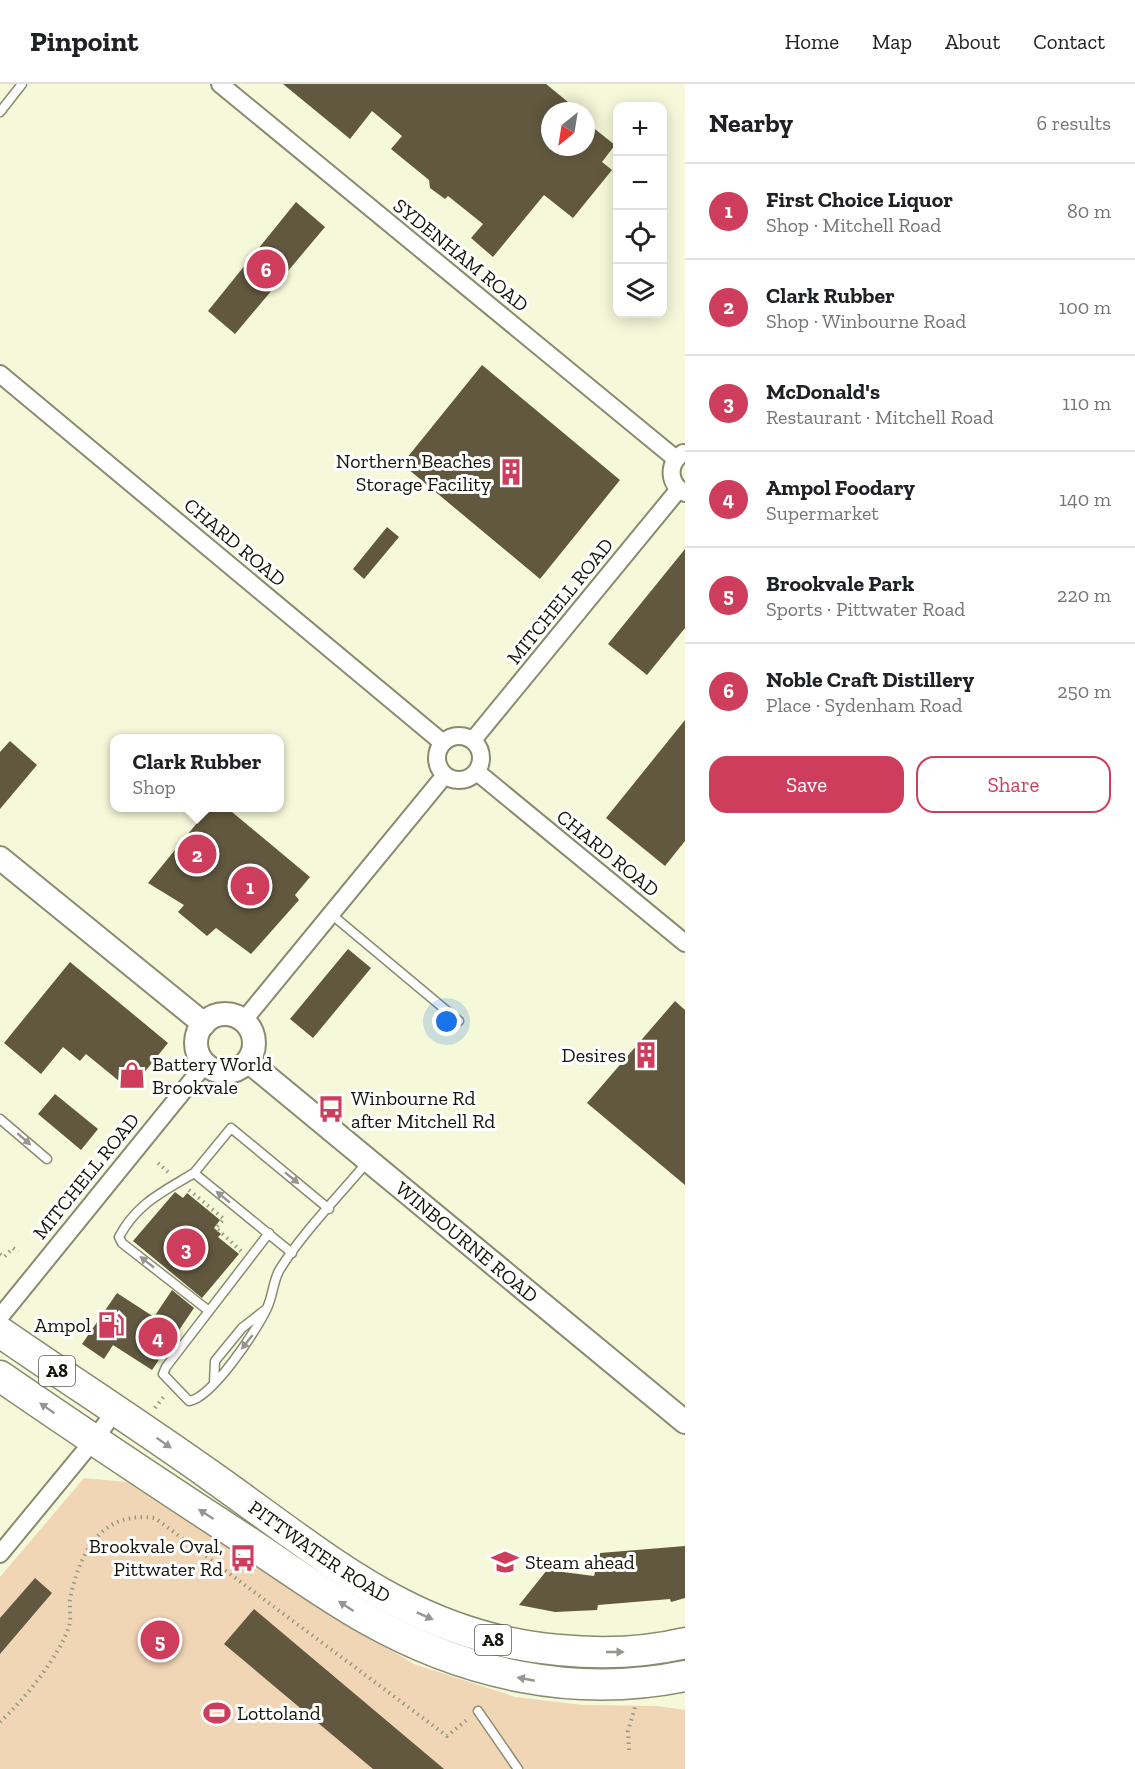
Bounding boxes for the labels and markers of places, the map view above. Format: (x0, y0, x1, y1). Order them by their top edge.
pin: 6 (246, 246, 286, 291)
place label: Northern Beaches Storage Facility (336, 449, 492, 496)
building icon: Northern Beaches Storage Facility (496, 457, 526, 487)
pin: 2 (178, 832, 216, 876)
pin: 1 (230, 864, 270, 908)
building icon: Desires (631, 1040, 661, 1070)
place label: Desires (562, 1043, 626, 1067)
place label: Battery World Brookvale (152, 1052, 273, 1099)
shop icon: Battery World Brookvale (117, 1060, 147, 1090)
place label: Winbourne Rd after Mitchell Rd (351, 1086, 495, 1133)
bus stop icon: Winbourne Rd after Mitchell Rd (316, 1094, 346, 1124)
pin: 3 (166, 1226, 206, 1270)
fuel station icon: Ampol (96, 1310, 126, 1340)
place label: Ampol (34, 1313, 91, 1337)
pin: 4 (138, 1314, 178, 1360)
place label: Brookvale Oval, Pittwater Rd (89, 1534, 223, 1581)
bus stop icon: Brookvale Oval, Pittwater Rd (228, 1543, 258, 1573)
school or university icon: Steam ahead (490, 1547, 520, 1577)
place label: Steam ahead (525, 1550, 635, 1574)
pin: 5 (140, 1618, 180, 1662)
sports icon: Lottoland (202, 1698, 232, 1728)
place label: Lottoland (237, 1701, 321, 1725)

